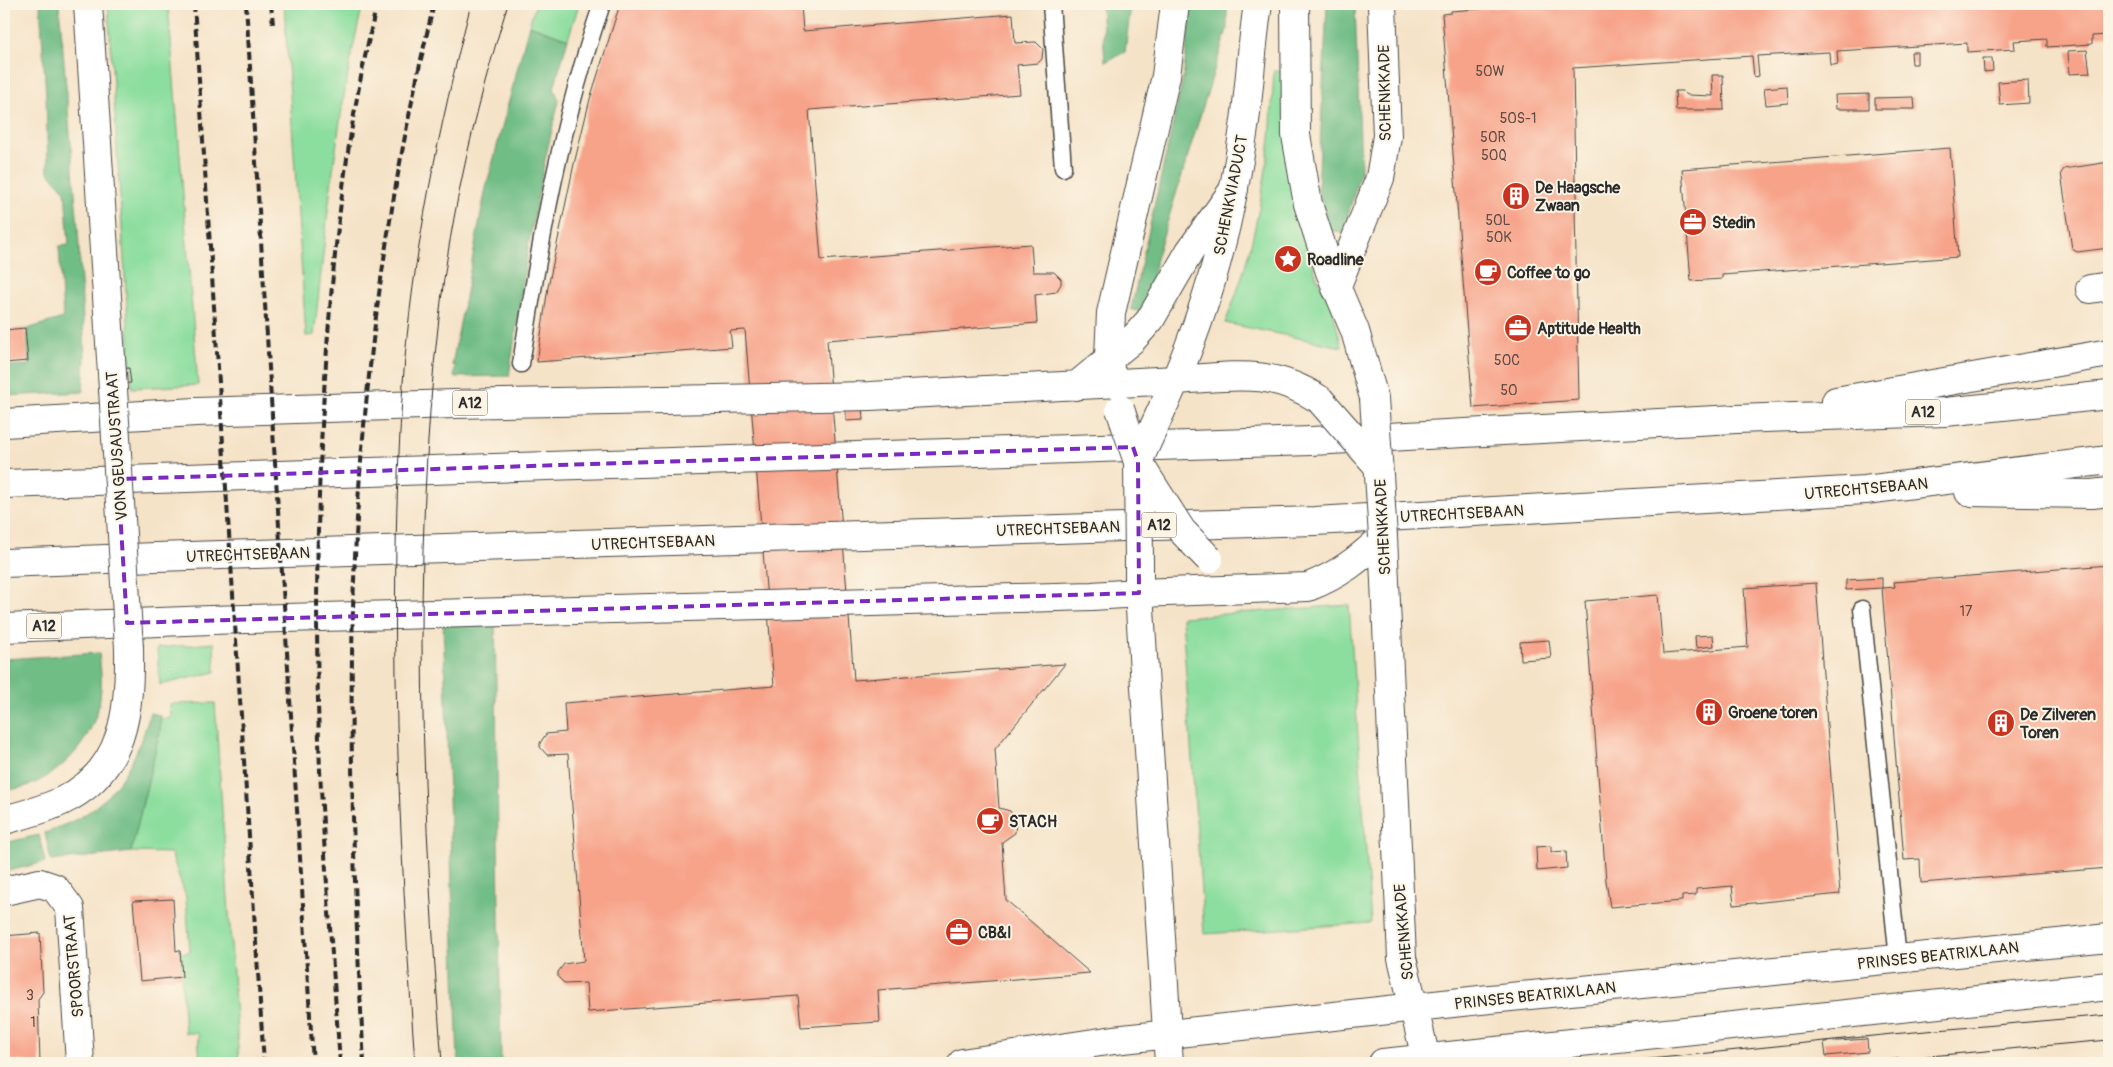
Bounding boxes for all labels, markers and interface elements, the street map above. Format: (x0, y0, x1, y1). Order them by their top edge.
street label: SCHENKKADE (1374, 44, 1396, 142)
house number: 50W (1475, 63, 1505, 80)
house number: 50S-1 (1500, 110, 1536, 127)
house number: 50R (1480, 129, 1506, 146)
street label: SCHENKVIADUCT (1209, 133, 1252, 257)
house number: 50Q (1481, 147, 1507, 164)
place label: De Haagsche Zwaan (1535, 178, 1621, 216)
building icon: De Haagsche Zwaan (1501, 181, 1531, 211)
office icon: Stedin (1678, 207, 1708, 237)
house number: 50L (1485, 212, 1511, 229)
place label: Stedin (1712, 213, 1755, 233)
house number: 50K (1486, 229, 1512, 246)
place icon: Roadline (1273, 244, 1303, 274)
place label: Roadline (1307, 250, 1365, 270)
cafe icon: Coffee to go (1473, 257, 1503, 287)
place label: Coffee to go (1507, 263, 1591, 283)
office icon: Aptitude Health (1503, 313, 1533, 343)
place label: Aptitude Health (1537, 319, 1641, 339)
house number: 50C (1494, 352, 1520, 369)
street label: VON GEUSAUSTRAAT (102, 370, 132, 521)
house number: 50 (1500, 382, 1518, 399)
road number: A12 (452, 390, 488, 416)
road number: A12 (1906, 400, 1940, 424)
street label: UTRECHTSEBAAN (1803, 474, 1929, 504)
street label: SCHENKKADE (1370, 478, 1396, 576)
street label: UTRECHTSEBAAN (1399, 501, 1525, 527)
road number: A12 (1142, 512, 1176, 538)
street label: UTRECHTSEBAAN (996, 517, 1120, 541)
street label: UTRECHTSEBAAN (591, 531, 715, 555)
street label: UTRECHTSEBAAN (186, 543, 310, 567)
house number: 17 (1960, 603, 1973, 620)
road number: A12 (27, 614, 62, 638)
building icon: Groene toren (1694, 697, 1724, 727)
place label: Groene toren (1728, 703, 1818, 723)
place label: De Zilveren Toren (2019, 705, 2096, 743)
building icon: De Zilveren Toren (1986, 708, 2016, 738)
cafe icon: STACH (975, 806, 1005, 836)
place label: STACH (1009, 812, 1057, 832)
street label: SCHENKKADE (1390, 883, 1418, 981)
street label: SPOORSTRAAT (60, 913, 88, 1018)
office icon: CB&I (944, 917, 974, 947)
place label: CB&I (978, 923, 1011, 943)
street label: PRINSES BEATRIXLAAN (1856, 938, 2020, 974)
street label: PRINSES BEATRIXLAAN (1453, 978, 1617, 1014)
house number: 3 (26, 987, 34, 1004)
house number: 1 (30, 1014, 36, 1031)

